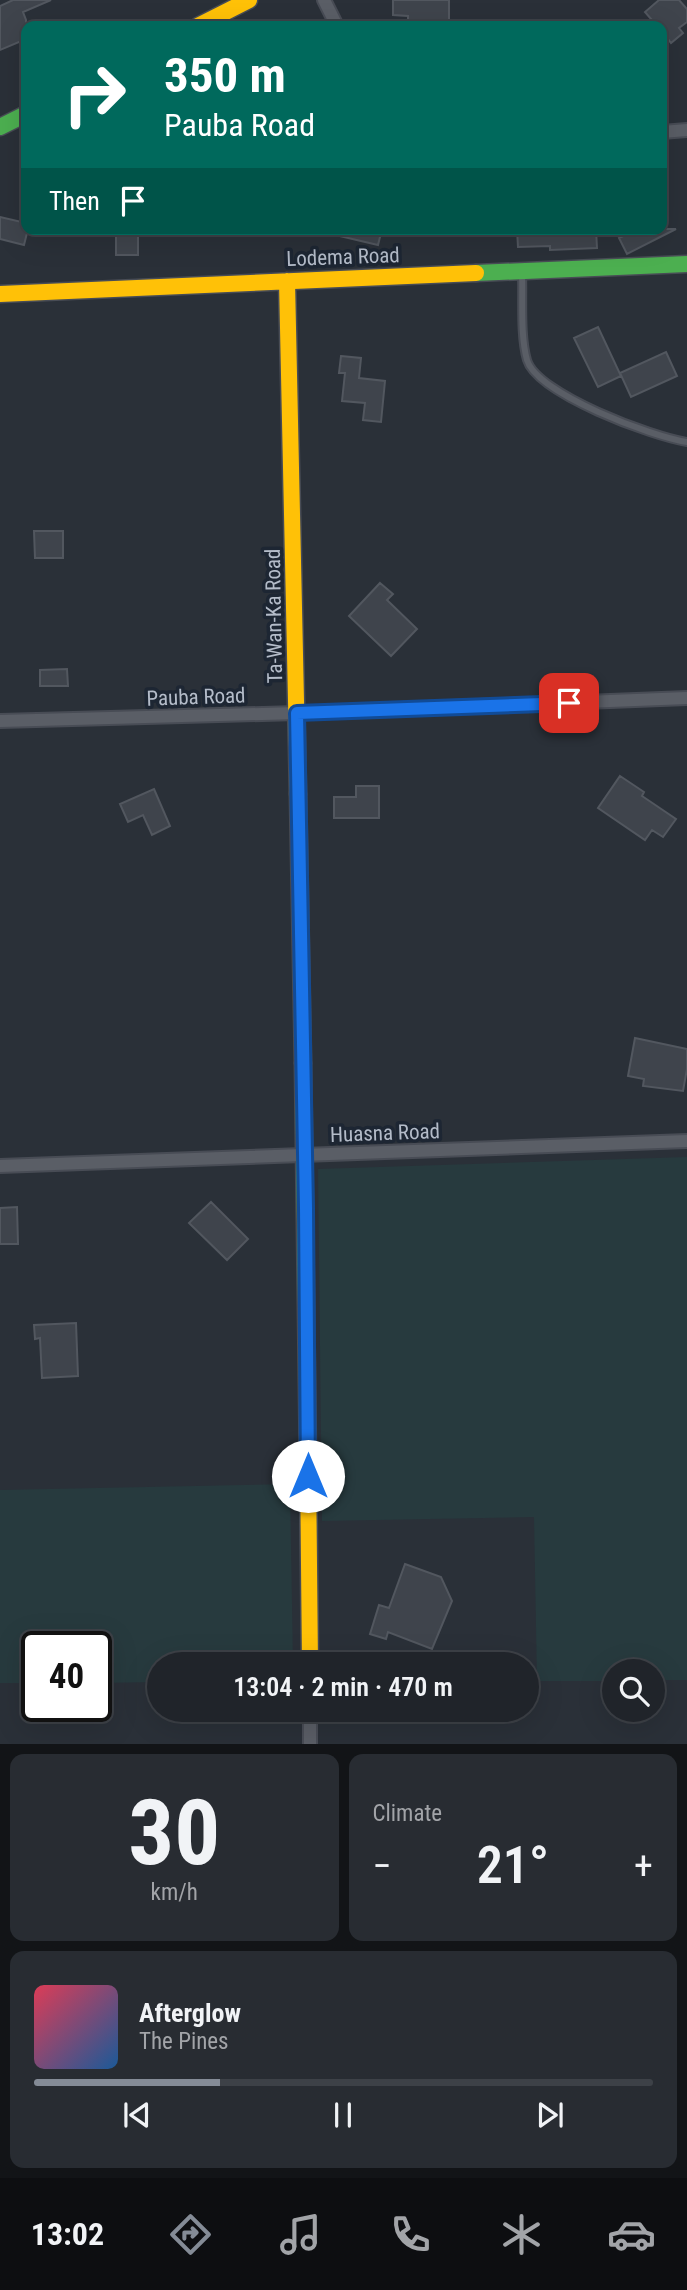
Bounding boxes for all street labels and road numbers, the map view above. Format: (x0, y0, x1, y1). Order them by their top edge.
street label: Lodema Road (286, 243, 400, 271)
street label: Ta-Wan-Ka Road (261, 548, 287, 684)
street label: Pauba Road (146, 683, 246, 711)
street label: Huasna Road (330, 1119, 440, 1147)

